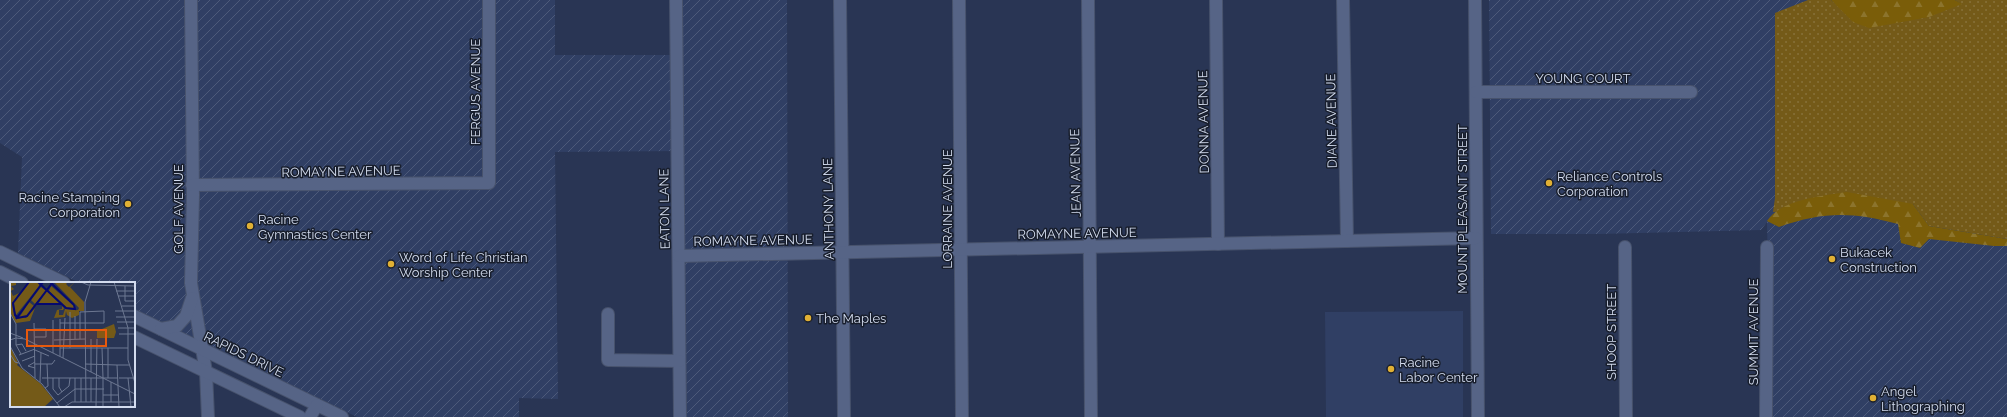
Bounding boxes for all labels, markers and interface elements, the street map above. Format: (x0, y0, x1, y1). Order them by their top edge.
street label: FERGUS AVENUE (468, 39, 483, 145)
street label: DONNA AVENUE (1195, 70, 1212, 174)
street label: YOUNG COURT (1536, 71, 1630, 86)
street label: DIANE AVENUE (1323, 73, 1340, 168)
street label: MOUNT PLEASANT STREET (1455, 124, 1470, 294)
street label: JEAN AVENUE (1067, 129, 1084, 217)
street label: LORRAINE AVENUE (940, 149, 955, 269)
street label: ANTHONY LANE (820, 158, 837, 260)
street label: ROMAYNE AVENUE (281, 163, 401, 180)
street label: GOLF AVENUE (171, 164, 186, 254)
street label: EATON LANE (656, 168, 673, 250)
place label: Reliance Controls Corporation (1557, 169, 1662, 199)
marker: Reliance Controls Corporation (1544, 178, 1554, 188)
place label: Racine Stamping Corporation (18, 190, 120, 220)
marker: Racine Stamping Corporation (123, 199, 133, 209)
place label: Racine Gymnastics Center (258, 212, 372, 242)
marker: Racine Gymnastics Center (245, 221, 255, 231)
street label: ROMAYNE AVENUE (1017, 225, 1137, 242)
street label: ROMAYNE AVENUE (693, 232, 813, 249)
place label: Bukacek Construction (1840, 245, 1917, 275)
place label: Word of Life Christian Worship Center (399, 250, 528, 280)
marker: Bukacek Construction (1827, 254, 1837, 264)
marker: Word of Life Christian Worship Center (386, 259, 396, 269)
street label: SUMMIT AVENUE (1746, 279, 1761, 385)
inset map (10, 282, 135, 407)
street label: SHOOP STREET (1604, 284, 1619, 380)
place label: The Maples (816, 311, 886, 326)
marker: The Maples (803, 313, 813, 323)
street label: RAPIDS DRIVE (201, 329, 286, 380)
place label: Racine Labor Center (1399, 355, 1478, 385)
marker: Racine Labor Center (1386, 364, 1396, 374)
place label: Angel Lithographing (1881, 384, 1965, 414)
marker: Angel Lithographing (1868, 393, 1878, 403)

